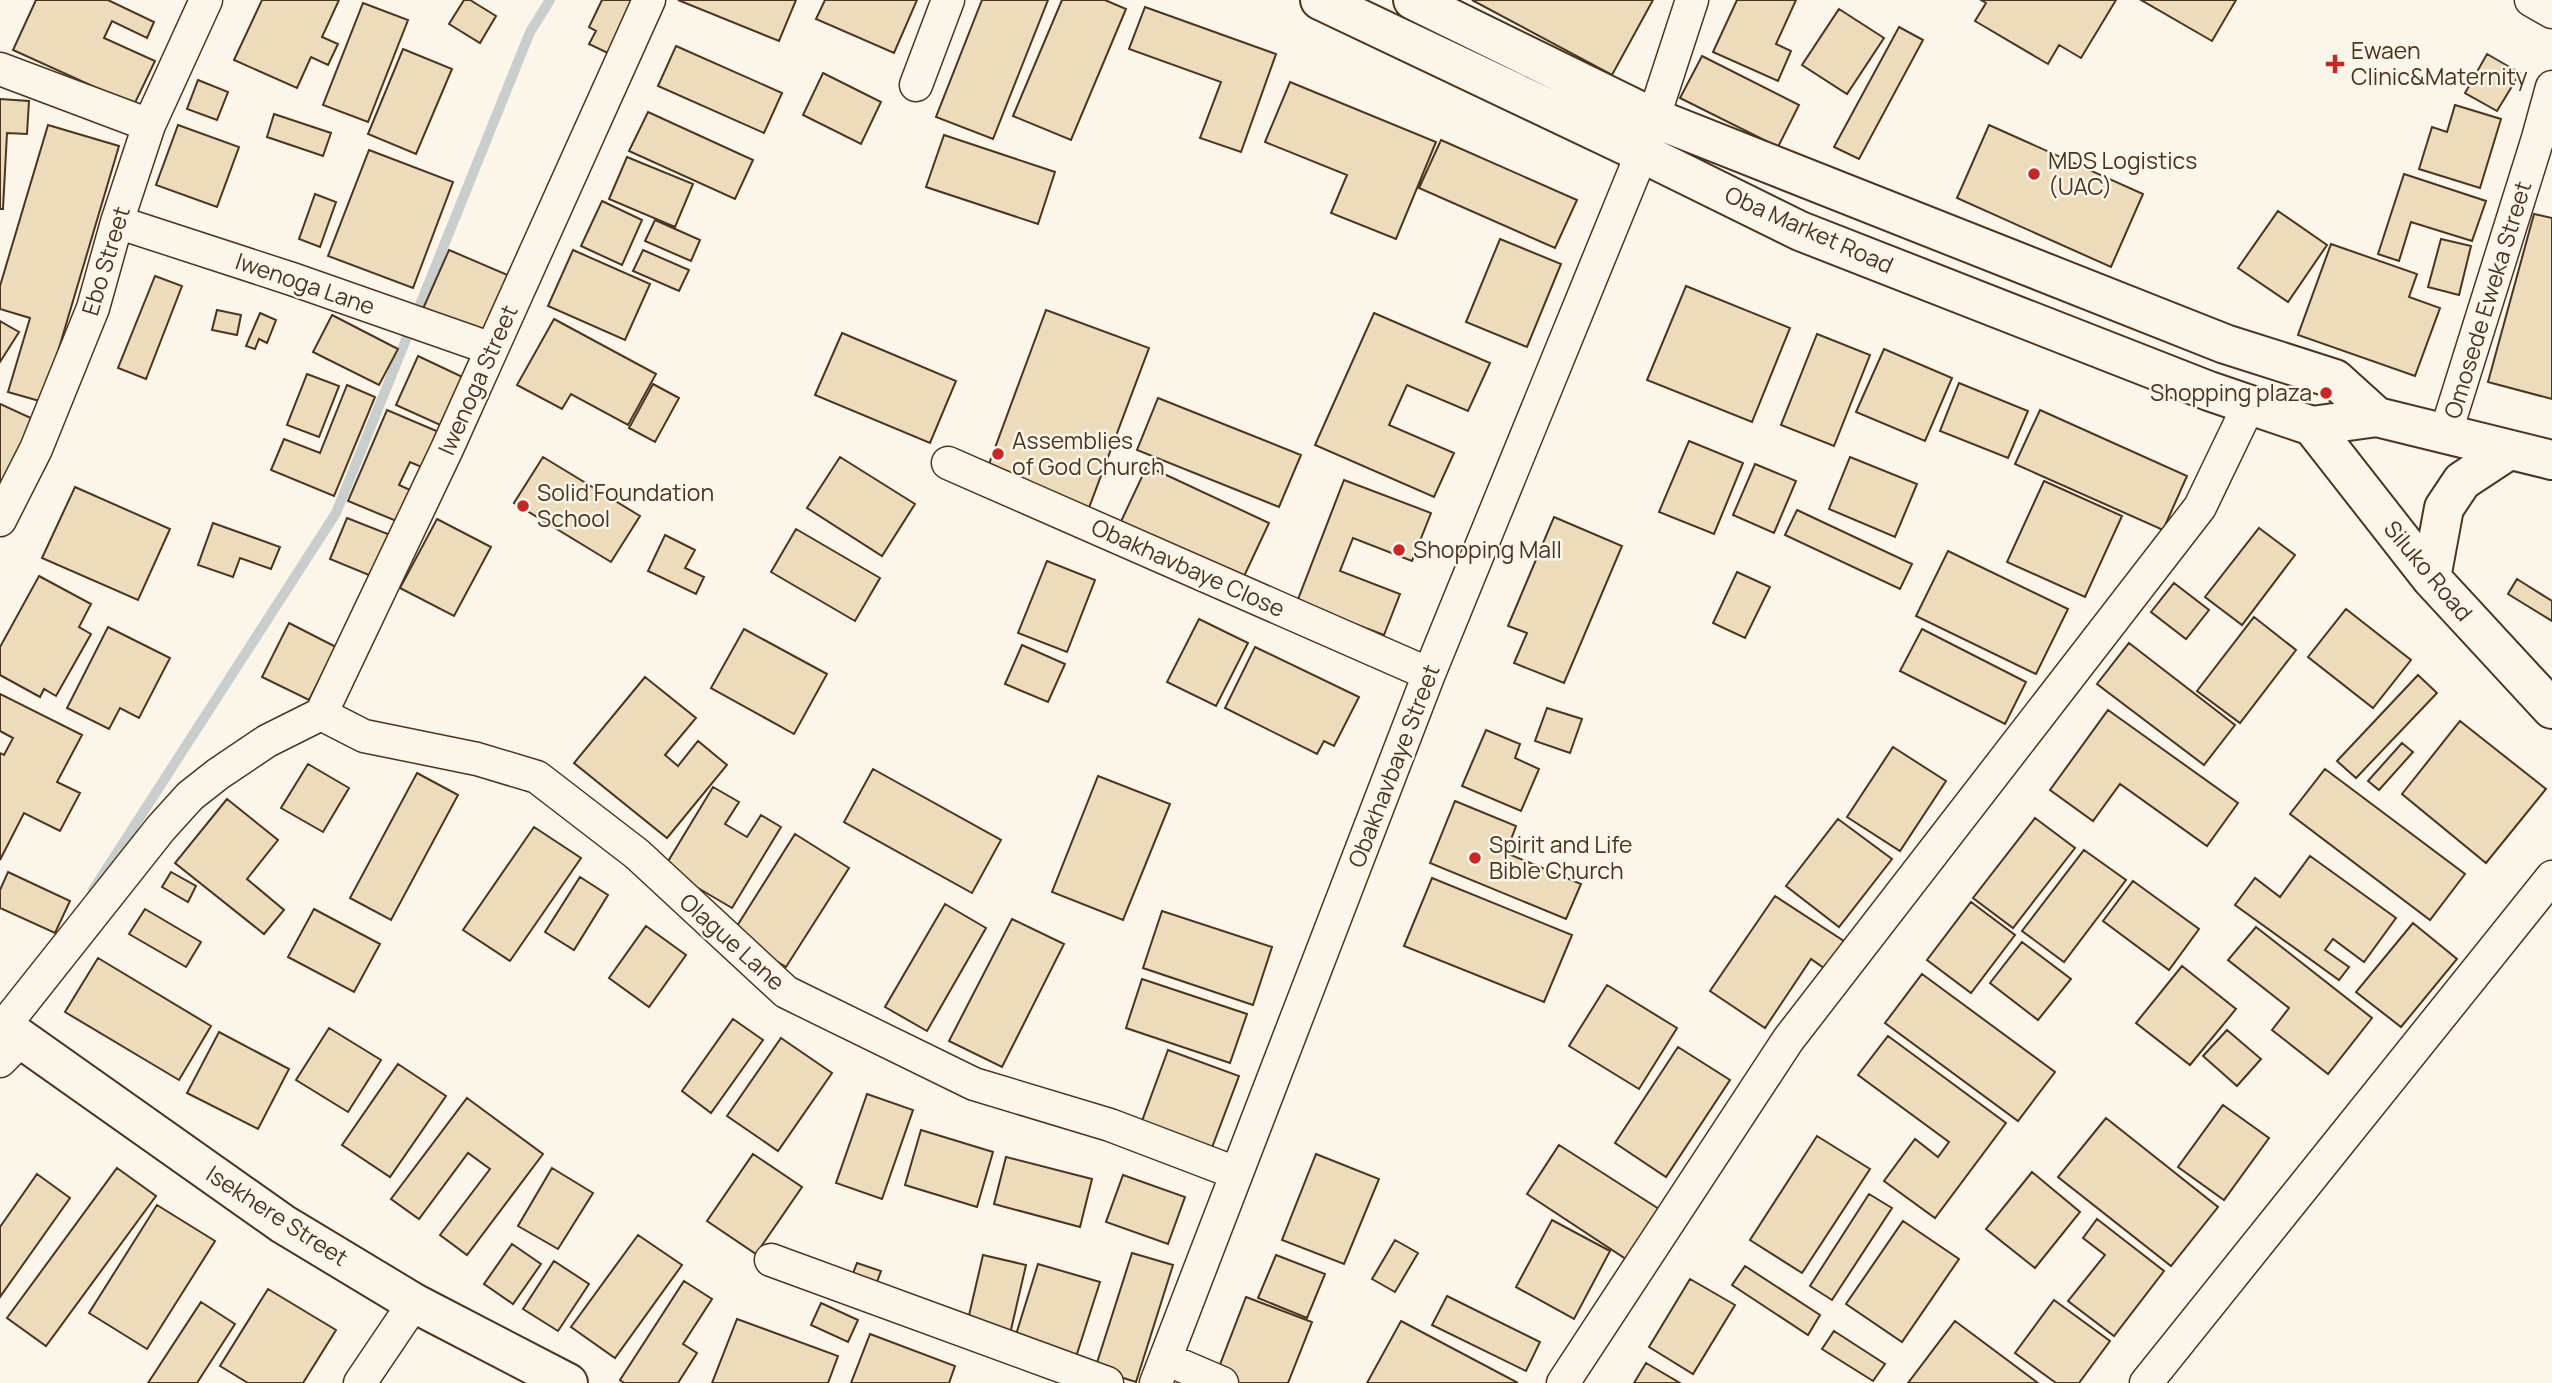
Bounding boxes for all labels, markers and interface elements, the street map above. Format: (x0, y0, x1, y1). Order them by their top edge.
place label: Ewaen Clinic&Maternity (2351, 34, 2528, 92)
marker: Ewaen Clinic&Maternity (2325, 54, 2345, 74)
place label: MDS Logistics (UAC) (2048, 144, 2197, 202)
marker: MDS Logistics (UAC) (2026, 166, 2042, 182)
street label: Omosede Eweka Street (2436, 177, 2538, 422)
street label: Oba Market Road (1720, 178, 1899, 281)
street label: Ebo Street (73, 202, 137, 319)
street label: Iwenoga Lane (231, 244, 379, 322)
street label: Iwenoga Street (430, 299, 525, 460)
place label: Shopping plaza (2150, 376, 2312, 408)
marker: Shopping plaza (2318, 385, 2334, 401)
place label: Assemblies of God Church (1012, 424, 1165, 482)
marker: Assemblies of God Church (990, 446, 1006, 462)
place label: Solid Foundation School (537, 476, 714, 534)
marker: Solid Foundation School (515, 498, 531, 514)
street label: Obakhavbaye Close (1087, 510, 1290, 624)
street label: Siluko Road (2377, 513, 2480, 628)
place label: Shopping Mall (1413, 533, 1562, 565)
marker: Shopping Mall (1391, 542, 1407, 558)
street label: Obakhavbaye Street (1340, 660, 1447, 872)
place label: Spirit and Life Bible Church (1489, 828, 1632, 886)
marker: Spirit and Life Bible Church (1467, 850, 1483, 866)
street label: Olague Lane (673, 885, 792, 997)
street label: Isekhere Street (200, 1157, 355, 1273)

